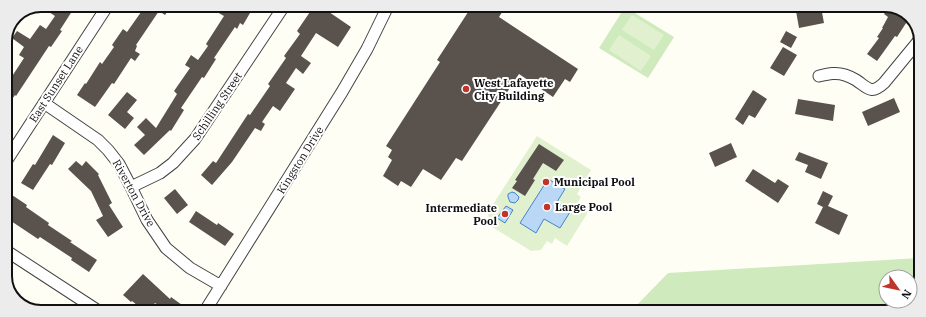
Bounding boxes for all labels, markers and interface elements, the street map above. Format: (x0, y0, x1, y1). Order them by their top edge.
street label: East Sunset Lane (26, 43, 86, 125)
street label: Schilling Street (189, 69, 245, 143)
place label: West Lafayette City Building (474, 76, 553, 103)
marker: West Lafayette City Building (461, 84, 471, 94)
street label: Kingston Drive (274, 124, 326, 196)
street label: Riverton Drive (110, 157, 158, 229)
place label: Municipal Pool (554, 175, 635, 189)
marker: Municipal Pool (541, 177, 551, 187)
place label: Large Pool (555, 200, 613, 214)
place label: Intermediate Pool (426, 201, 497, 228)
marker: Large Pool (542, 202, 552, 212)
marker: Intermediate Pool (500, 209, 510, 219)
north arrow (878, 269, 918, 309)
text: N (898, 287, 915, 302)

